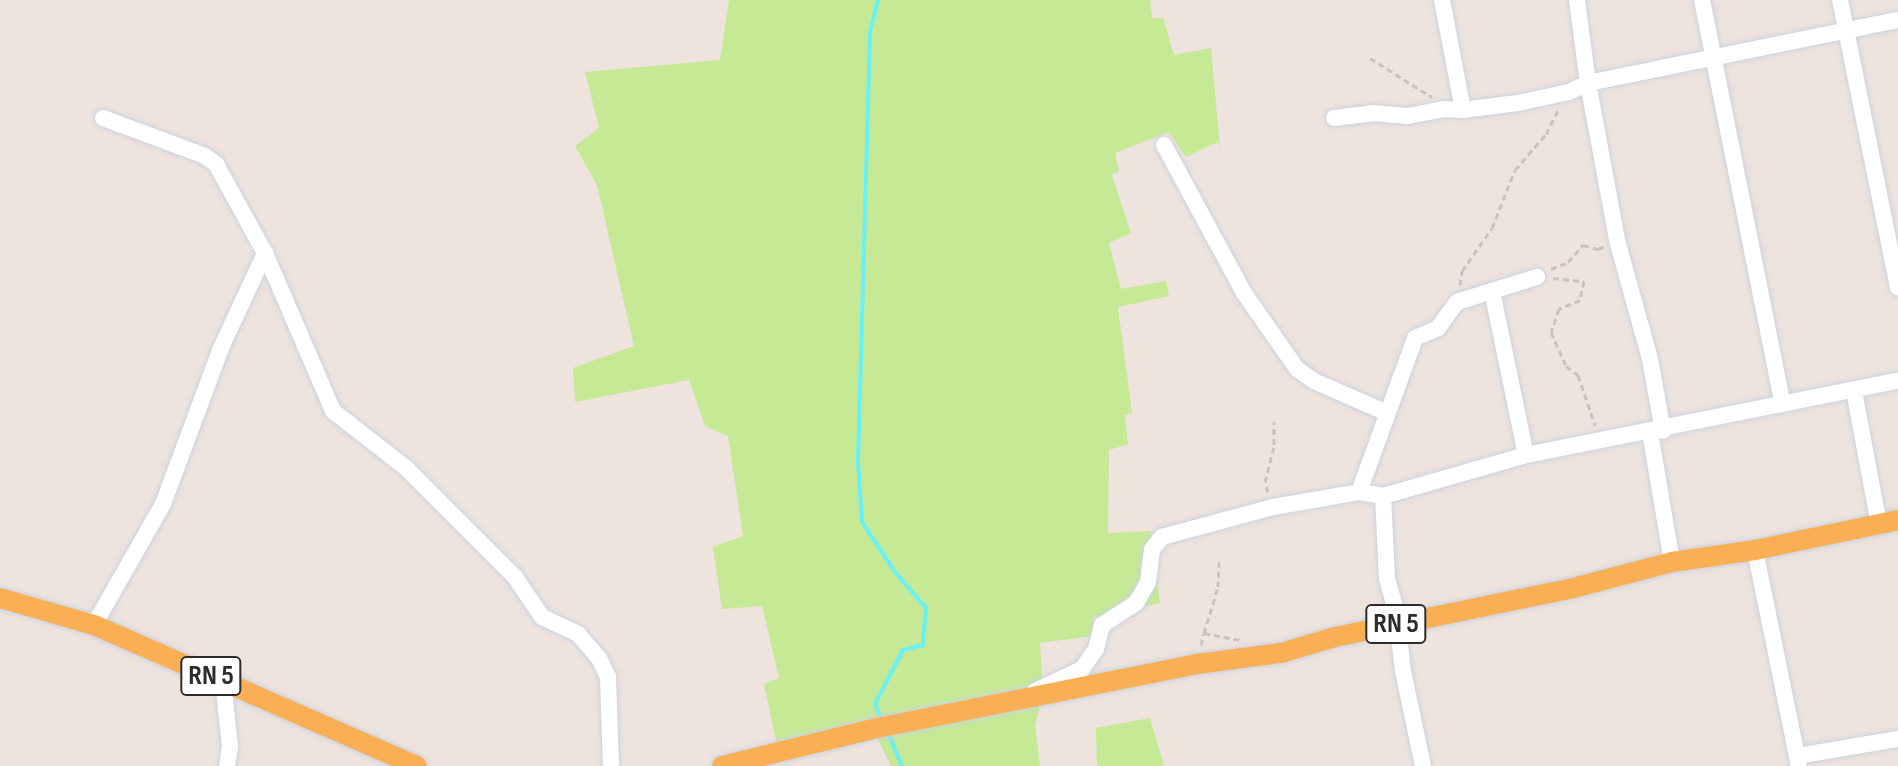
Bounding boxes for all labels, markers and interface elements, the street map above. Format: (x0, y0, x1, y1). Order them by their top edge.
road number: RN 5 (1364, 600, 1428, 648)
road number: RN 5 (179, 652, 243, 700)

